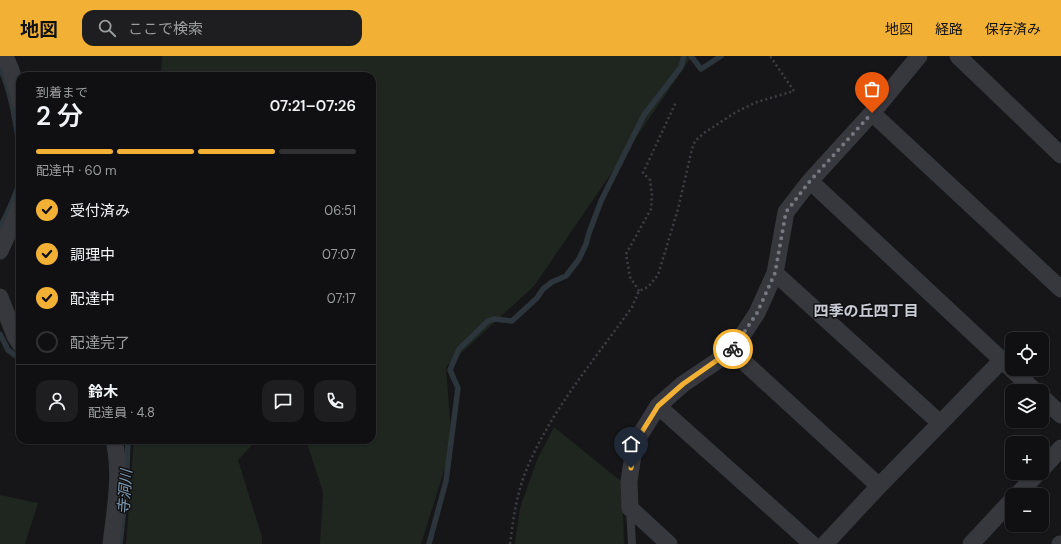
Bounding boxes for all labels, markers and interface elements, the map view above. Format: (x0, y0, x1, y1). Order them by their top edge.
search box (82, 10, 362, 46)
text: 地図 (20, 17, 58, 42)
icon: search (96, 17, 118, 39)
text: ここで検索 (128, 19, 203, 39)
text: 地図 (885, 20, 913, 38)
text: 経路 (935, 20, 963, 38)
text: 保存済み (985, 20, 1041, 38)
pin (855, 72, 889, 113)
icon: bag (861, 78, 883, 100)
text: 到着まで (36, 84, 88, 101)
text: 07:21–07:26 (270, 96, 356, 116)
text: 2 分 (36, 99, 83, 133)
text: 配達中 · 60 m (36, 162, 117, 179)
icon: check (36, 199, 58, 221)
text: 受付済み (70, 201, 130, 221)
text: 06:51 (324, 202, 356, 219)
icon: check (36, 243, 58, 265)
text: 調理中 (70, 245, 115, 265)
text: 07:07 (322, 246, 356, 263)
icon: check (36, 287, 58, 309)
text: 配達中 (70, 289, 115, 309)
text: 07:17 (327, 290, 356, 307)
district label: 四季の丘四丁目 (813, 301, 919, 321)
courier (713, 329, 753, 369)
map controls (1005, 332, 1049, 532)
button: locate (1005, 332, 1049, 376)
text: 配達完了 (70, 333, 130, 353)
icon: bike (722, 338, 744, 360)
button: person (36, 380, 78, 422)
button: chat (262, 380, 304, 422)
button: phone (314, 380, 356, 422)
text: 鈴木 (88, 382, 118, 402)
button: layers (1005, 384, 1049, 428)
text: 配達員 · 4.8 (88, 404, 155, 421)
pin (614, 427, 648, 468)
icon: home (620, 433, 642, 455)
button: + (1005, 436, 1049, 480)
water label: 寺洞川 (113, 467, 137, 515)
button: − (1005, 488, 1049, 532)

